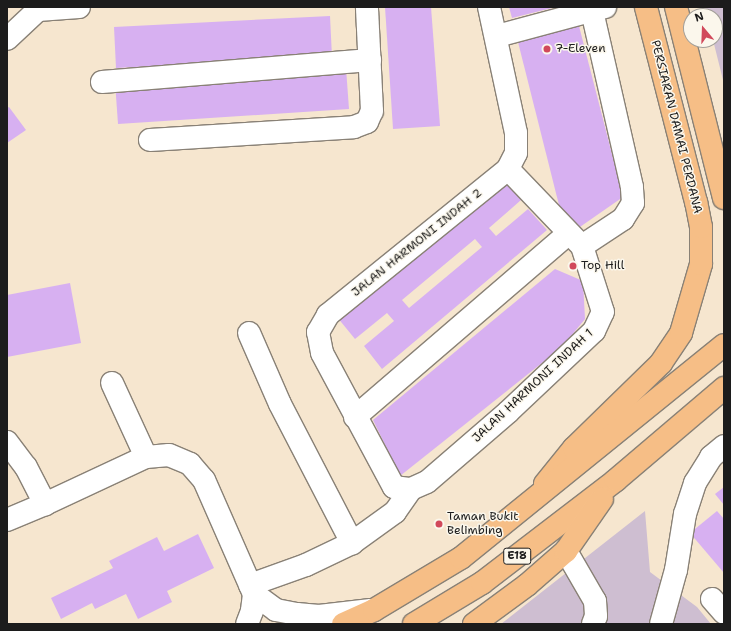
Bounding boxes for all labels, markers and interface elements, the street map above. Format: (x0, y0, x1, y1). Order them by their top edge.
north arrow (683, 8, 723, 48)
text: N (693, 9, 706, 26)
street label: PERSIARAN DAMAI PERDANA (647, 39, 705, 215)
place label: 7-Eleven (555, 42, 606, 56)
marker: 7-Eleven (542, 44, 552, 54)
street label: JALAN HARMONI INDAH 2 (349, 186, 485, 300)
place label: Top Hill (581, 259, 624, 273)
marker: Top Hill (568, 261, 578, 271)
street label: JALAN HARMONI INDAH 1 (470, 326, 596, 446)
place label: Taman Bukit Belimbing (447, 510, 519, 538)
marker: Taman Bukit Belimbing (434, 519, 444, 529)
road number: E18 (503, 547, 531, 565)

